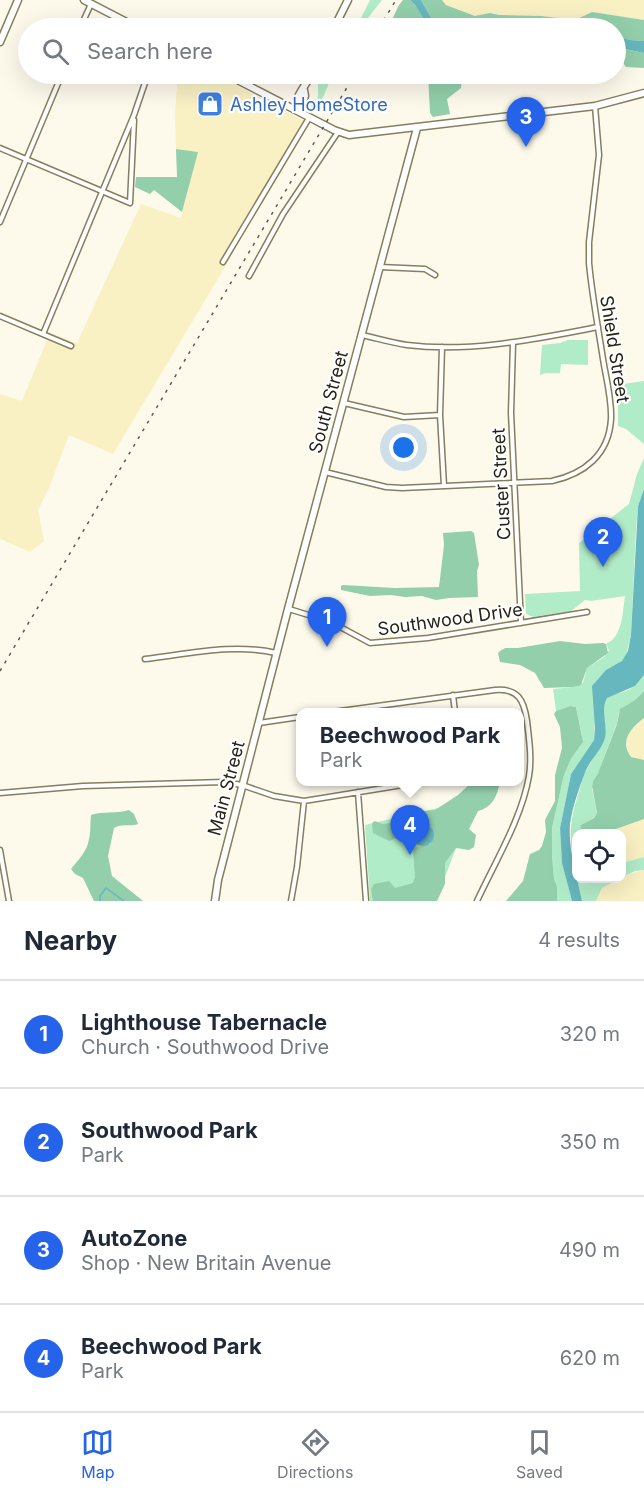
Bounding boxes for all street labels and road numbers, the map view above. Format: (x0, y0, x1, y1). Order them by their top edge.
street label: Shield Street (596, 294, 634, 404)
street label: South Street (304, 348, 352, 456)
street label: Custer Street (488, 427, 514, 541)
street label: Southwood Drive (376, 598, 524, 640)
street label: Main Street (203, 738, 249, 838)

